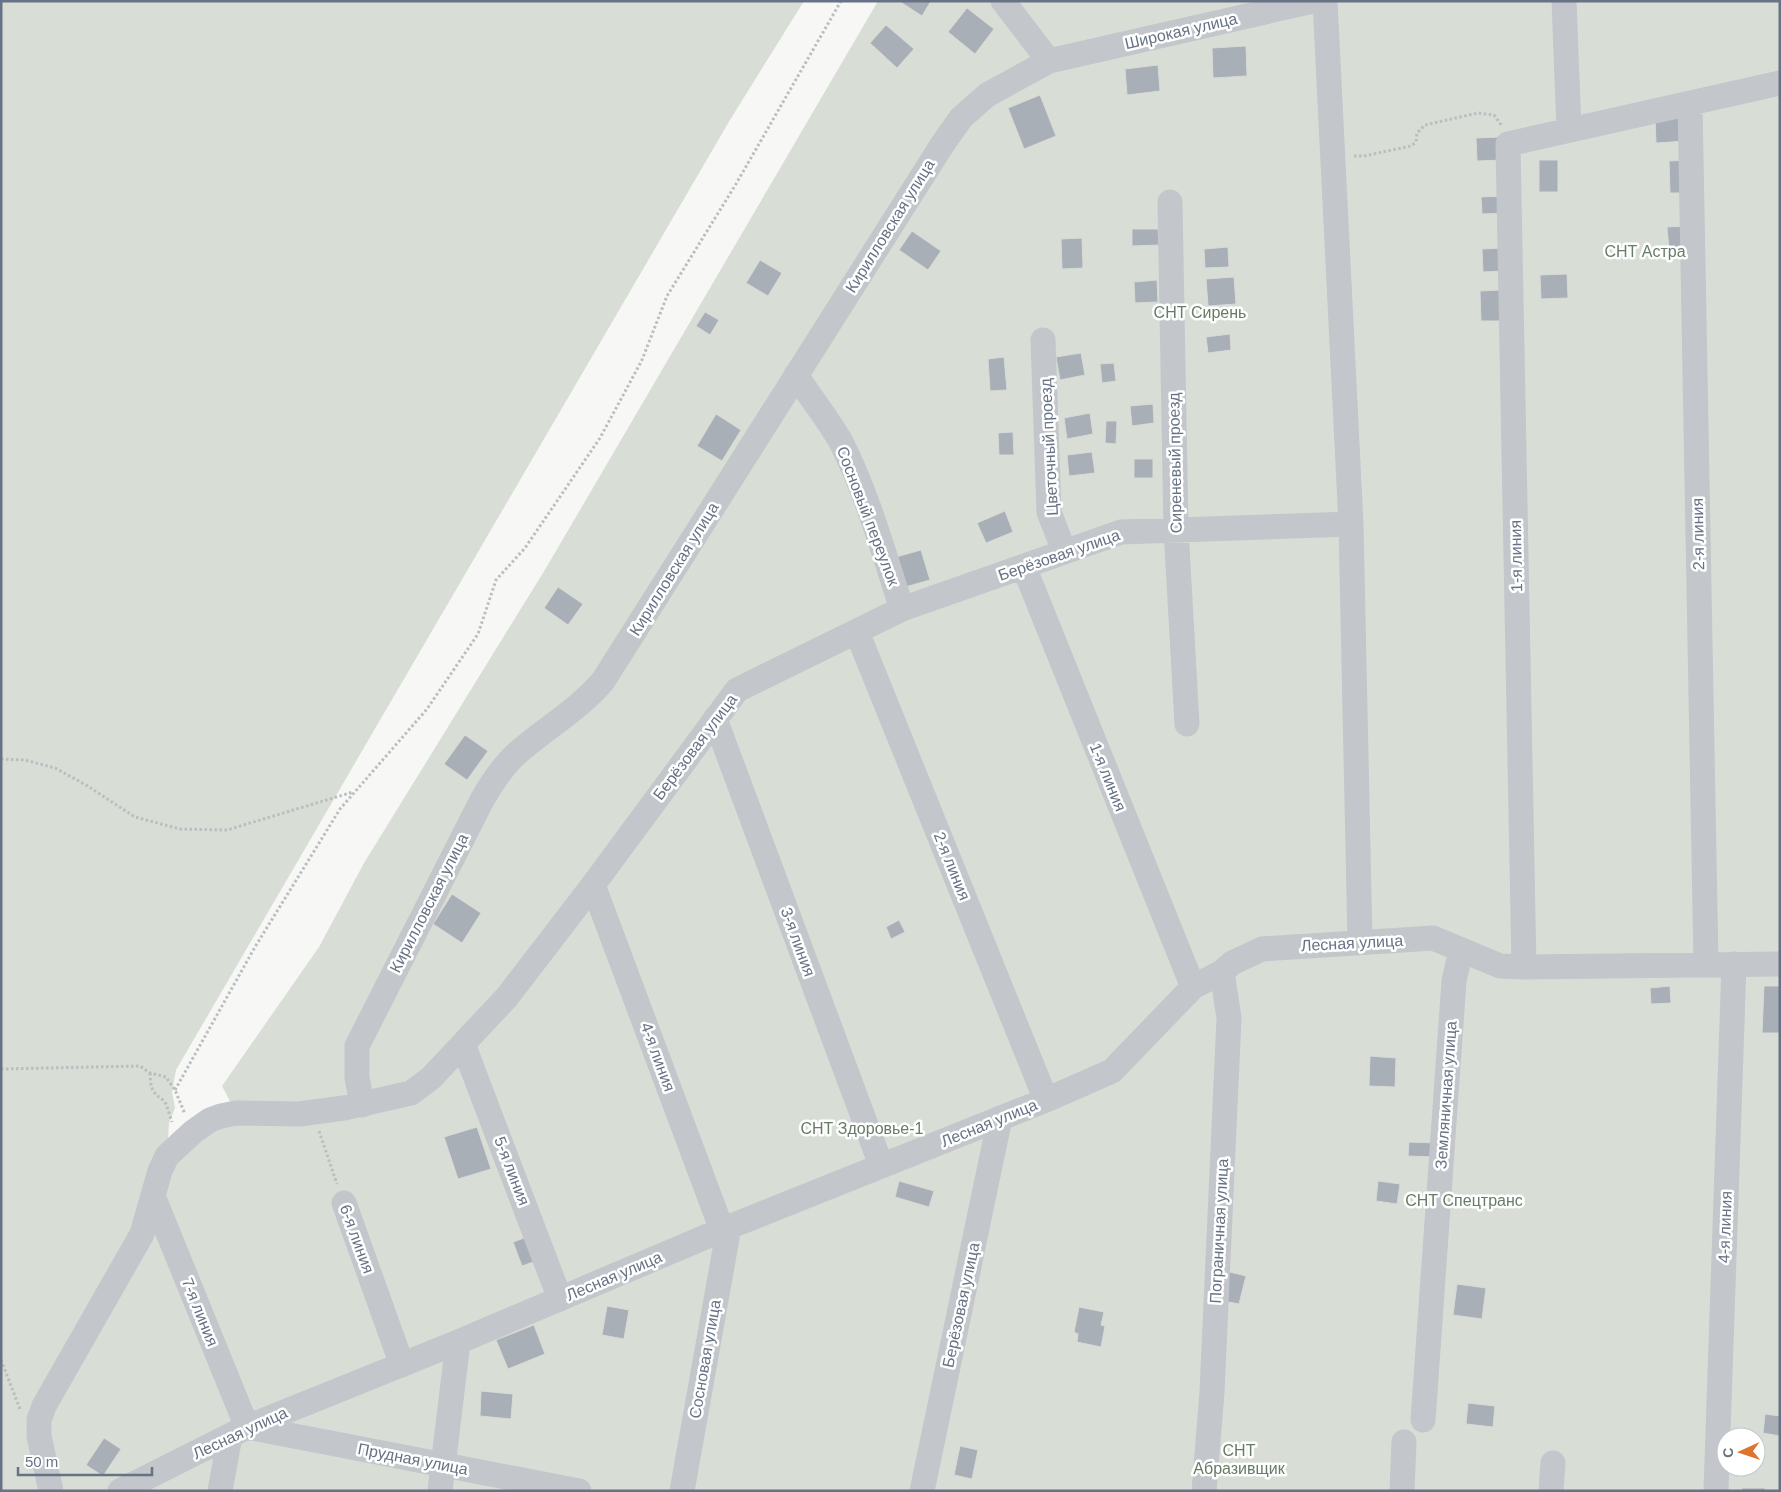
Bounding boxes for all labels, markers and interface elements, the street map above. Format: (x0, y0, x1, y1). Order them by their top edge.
street label: Широкая улица (1123, 10, 1239, 52)
street label: Кирилловская улица (842, 156, 938, 296)
park label: СНТ Астра (1604, 243, 1686, 260)
park label: СНТ Сирень (1154, 304, 1246, 321)
street label: Цветочный проезд (1037, 377, 1061, 516)
street label: Сиреневый проезд (1165, 392, 1185, 534)
street label: Сосновый переулок (834, 444, 903, 589)
street label: 2-я линия (1689, 498, 1707, 570)
street label: Кирилловская улица (626, 499, 722, 639)
street label: 1-я линия (1507, 520, 1525, 592)
street label: Берёзовая улица (996, 526, 1122, 584)
street label: Берёзовая улица (650, 691, 740, 803)
street label: 1-я линия (1087, 740, 1129, 814)
street label: 2-я линия (931, 829, 973, 903)
street label: Кирилловская улица (387, 831, 471, 975)
street label: 3-я линия (778, 905, 818, 979)
street label: Лесная улица (1301, 932, 1404, 954)
street label: 4-я линия (638, 1020, 678, 1094)
street label: Земляничная улица (1432, 1020, 1460, 1170)
street label: Лесная улица (938, 1096, 1040, 1150)
park label: СНТ Здоровье-1 (801, 1120, 924, 1137)
street label: 5-я линия (491, 1134, 533, 1208)
street label: Пограничная улица (1207, 1158, 1231, 1304)
street label: 4-я линия (1715, 1191, 1735, 1263)
park label: СНТ Спецтранс (1405, 1192, 1523, 1209)
street label: 6-я линия (337, 1202, 377, 1276)
street label: Берёзовая улица (939, 1241, 983, 1369)
street label: Лесная улица (564, 1248, 664, 1304)
street label: 7-я линия (179, 1275, 221, 1349)
street label: Сосновая улица (686, 1298, 724, 1420)
street label: Лесная улица (190, 1404, 290, 1462)
north arrow (1716, 1427, 1766, 1477)
street label: Прудная улица (356, 1440, 470, 1478)
park label: СНТ Абразивщик (1193, 1442, 1286, 1477)
scale bar (18, 1444, 151, 1476)
text: С (1720, 1447, 1736, 1458)
text: 50 m (25, 1453, 58, 1470)

